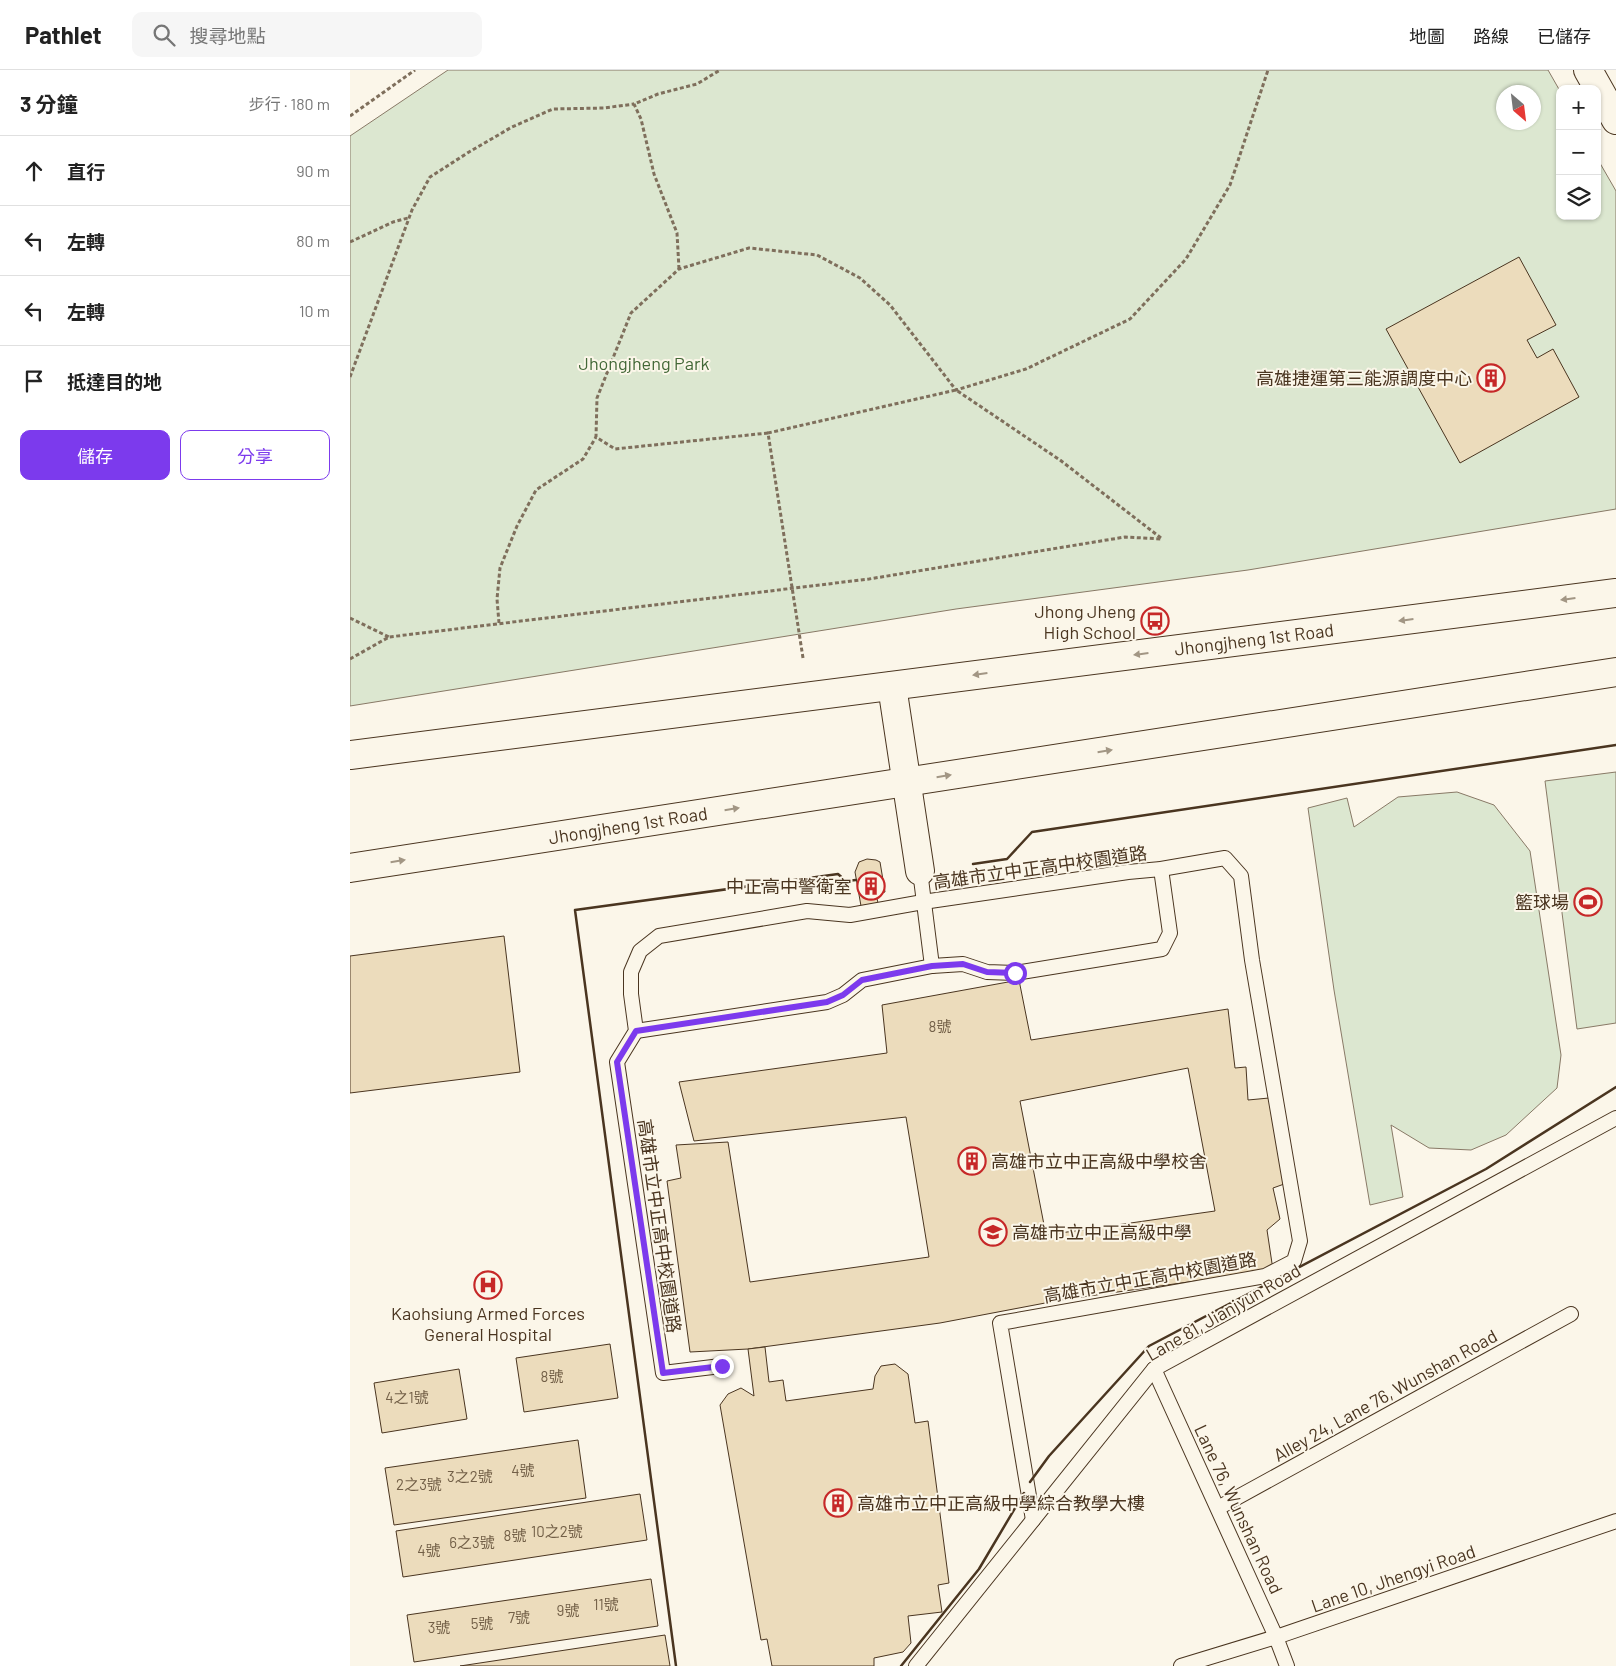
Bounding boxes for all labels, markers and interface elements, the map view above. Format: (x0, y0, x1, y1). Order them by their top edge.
search box (132, 12, 482, 57)
text: Pathlet (25, 20, 102, 49)
icon: search (150, 21, 178, 49)
text: 搜尋地點 (190, 24, 266, 47)
text: 地圖 (1409, 25, 1445, 47)
text: 路線 (1473, 25, 1509, 47)
text: 已儲存 (1537, 25, 1591, 47)
north arrow (1496, 85, 1541, 130)
map controls (1556, 85, 1601, 220)
button: + (1556, 85, 1601, 130)
text: 3 分鐘 (20, 91, 78, 116)
text: 步行 · 180 m (249, 94, 330, 113)
button: − (1556, 130, 1601, 175)
icon: ahead (20, 157, 48, 185)
text: 直行 (67, 160, 105, 183)
text: 90 m (296, 161, 330, 180)
button: layers (1556, 175, 1601, 220)
icon: left (20, 227, 48, 255)
text: 左轉 (67, 230, 105, 253)
text: 80 m (296, 231, 330, 250)
icon: left (20, 297, 48, 325)
text: 左轉 (67, 300, 105, 323)
text: 10 m (299, 301, 330, 320)
park label: Jhongjheng Park (579, 352, 710, 374)
building icon: 高雄捷運第三能源調度中心 (1476, 363, 1506, 393)
icon: arrive (20, 367, 48, 395)
place label: 高雄捷運第三能源調度中心 (1256, 367, 1472, 389)
text: 抵達目的地 (67, 370, 162, 393)
button: 儲存 (20, 430, 170, 480)
button: 分享 (180, 430, 330, 480)
one-way arrow (1559, 595, 1575, 603)
place label: Jhong Jheng High School (1034, 600, 1136, 643)
bus stop icon: Jhong Jheng High School (1140, 606, 1170, 636)
one-way arrow (1398, 616, 1414, 624)
street label: Jhongjheng 1st Road (1173, 618, 1335, 660)
one-way arrow (1133, 650, 1149, 658)
one-way arrow (972, 670, 988, 678)
one-way arrow (1097, 747, 1113, 755)
one-way arrow (936, 771, 952, 779)
street label: Jhongjheng 1st Road (547, 802, 709, 848)
one-way arrow (724, 804, 740, 812)
street label: 高雄市立中正高中校園道路 (932, 841, 1148, 893)
one-way arrow (391, 856, 407, 864)
building icon: 中正高中警衛室 (856, 871, 886, 901)
place label: 中正高中警衛室 (726, 875, 852, 897)
sports icon: 籃球場 (1573, 887, 1603, 917)
place label: 籃球場 (1515, 891, 1569, 913)
route start (1004, 962, 1027, 985)
house number: 8號 (929, 1017, 951, 1035)
street label: 高雄市立中正高中校園道路 (634, 1118, 686, 1334)
building icon: 高雄市立中正高級中學校舍 (957, 1146, 987, 1176)
place label: 高雄市立中正高級中學校舍 (991, 1150, 1207, 1172)
school or university icon: 高雄市立中正高級中學 (978, 1217, 1008, 1247)
place label: 高雄市立中正高級中學 (1012, 1221, 1192, 1243)
street label: 高雄市立中正高中校園道路 (1042, 1247, 1258, 1307)
street label: Lane 81, Jianjyun Road (1142, 1259, 1304, 1365)
hospital icon: Kaohsiung Armed Forces General Hospital (473, 1270, 503, 1300)
place label: Kaohsiung Armed Forces General Hospital (391, 1302, 585, 1345)
street label: Alley 24, Lane 76, Wunshan Road (1269, 1324, 1501, 1466)
route end (711, 1355, 734, 1378)
house number: 8號 (541, 1367, 563, 1385)
house number: 4之1號 (385, 1388, 429, 1406)
street label: Lane 76, Wunshan Road (1190, 1421, 1288, 1597)
house number: 4號 (511, 1461, 535, 1479)
house number: 3之2號 (447, 1467, 493, 1485)
house number: 2之3號 (396, 1475, 442, 1493)
building icon: 高雄市立中正高級中學綜合教學大樓 (823, 1488, 853, 1518)
place label: 高雄市立中正高級中學綜合教學大樓 (857, 1492, 1145, 1514)
house number: 10之2號 (531, 1522, 583, 1540)
house number: 8號 (504, 1526, 526, 1544)
house number: 6之3號 (449, 1533, 495, 1551)
street label: Lane 10, Jhengyi Road (1308, 1540, 1478, 1616)
house number: 4號 (417, 1541, 441, 1559)
house number: 11號 (593, 1595, 619, 1613)
house number: 9號 (557, 1601, 579, 1619)
house number: 7號 (508, 1608, 530, 1626)
house number: 5號 (471, 1614, 493, 1632)
house number: 3號 (428, 1618, 450, 1636)

